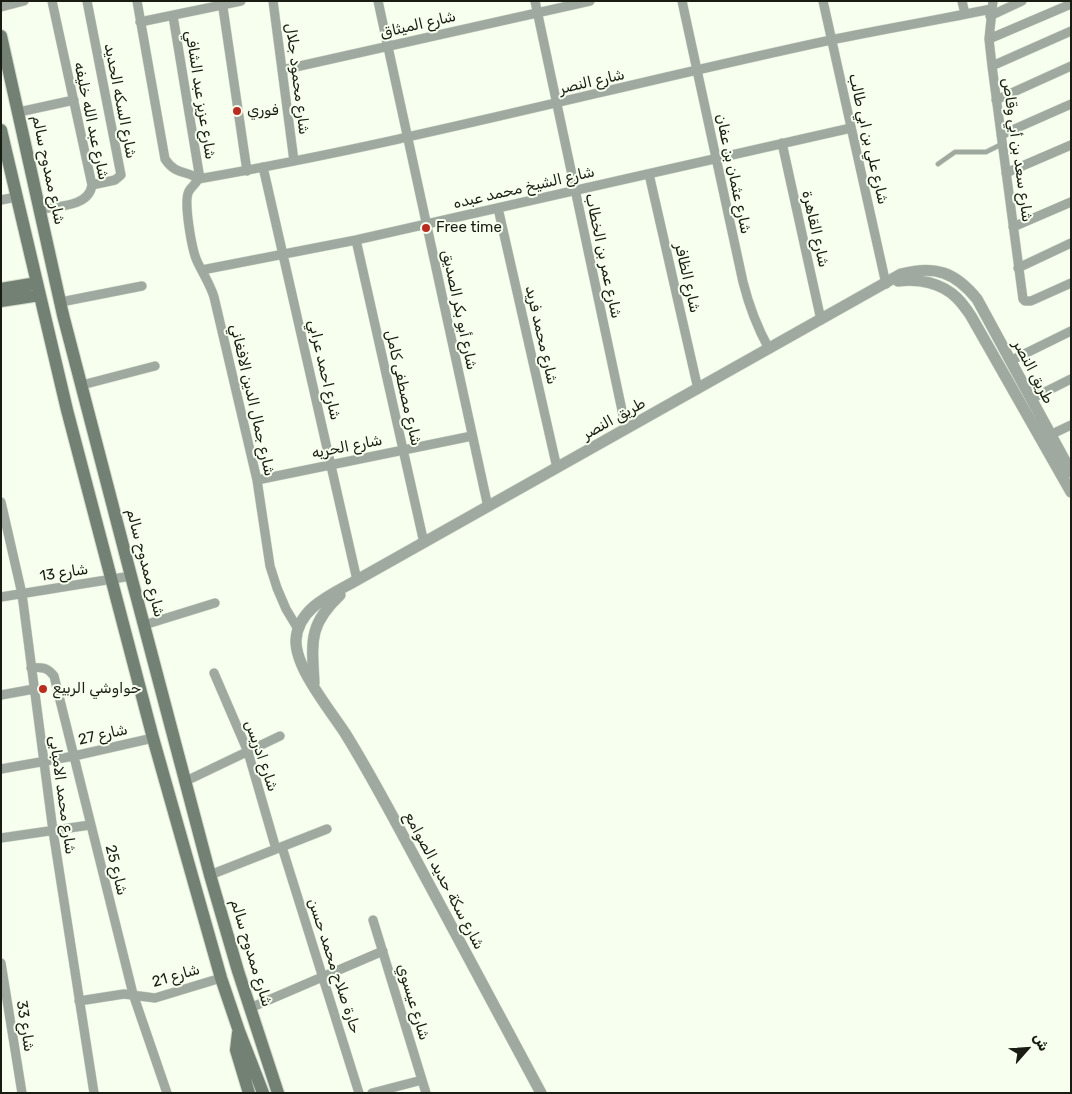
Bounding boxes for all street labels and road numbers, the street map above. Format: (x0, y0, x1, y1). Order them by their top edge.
street label: شارع الميثاق (378, 8, 458, 42)
street label: شارع محمود جلال (281, 22, 313, 136)
street label: شارع عزيز عبد الشافي (181, 29, 219, 161)
street label: شارع السكه الحديد (100, 42, 140, 160)
street label: شارع عبد الله خليفه (70, 60, 112, 182)
street label: شارع النصر (558, 66, 626, 98)
street label: شارع علي بن ابي طالب (844, 72, 892, 206)
street label: شارع سعد بن أبي وقاص (998, 77, 1036, 223)
street label: شارع عثمان بن عفان (711, 112, 755, 236)
street label: شارع ممدوح سالم (28, 114, 68, 226)
street label: شارع الشيخ محمد عبده (452, 163, 596, 213)
street label: شارع القاهرة (797, 189, 833, 269)
street label: شارع عمر بن الخطاب (581, 192, 625, 320)
street label: شارع الظافر (670, 241, 704, 315)
street label: شارع أبو بكر الصديق (437, 248, 481, 372)
street label: شارع محمد فريد (521, 284, 561, 386)
street label: شارع احمد عرابي (304, 318, 344, 422)
street label: شارع جمال الدين الافغاني (226, 322, 278, 478)
street label: شارع مصطفى كامل (381, 328, 425, 448)
street label: طريق النصر (1009, 337, 1057, 407)
street label: طريق النصر (579, 394, 649, 444)
street label: شارع الحريه (310, 431, 384, 463)
street label: شارع ممدوح سالم (122, 507, 168, 619)
street label: شارع 13 (38, 560, 90, 586)
street label: شارع ادريس (240, 718, 282, 794)
street label: شارع 27 (77, 721, 129, 749)
street label: شارع محمد الامبابى (45, 735, 79, 855)
street label: شارع سكة حديد الصوامع (400, 809, 488, 953)
street label: شارع 25 (101, 843, 131, 897)
street label: حارة صلاح محمد حسن (304, 896, 364, 1036)
street label: شارع ممدوح سالم (226, 897, 276, 1009)
street label: شارع 21 (150, 961, 202, 991)
street label: شارع عيسوي (393, 961, 433, 1043)
street label: شارع 33 (12, 999, 38, 1053)

